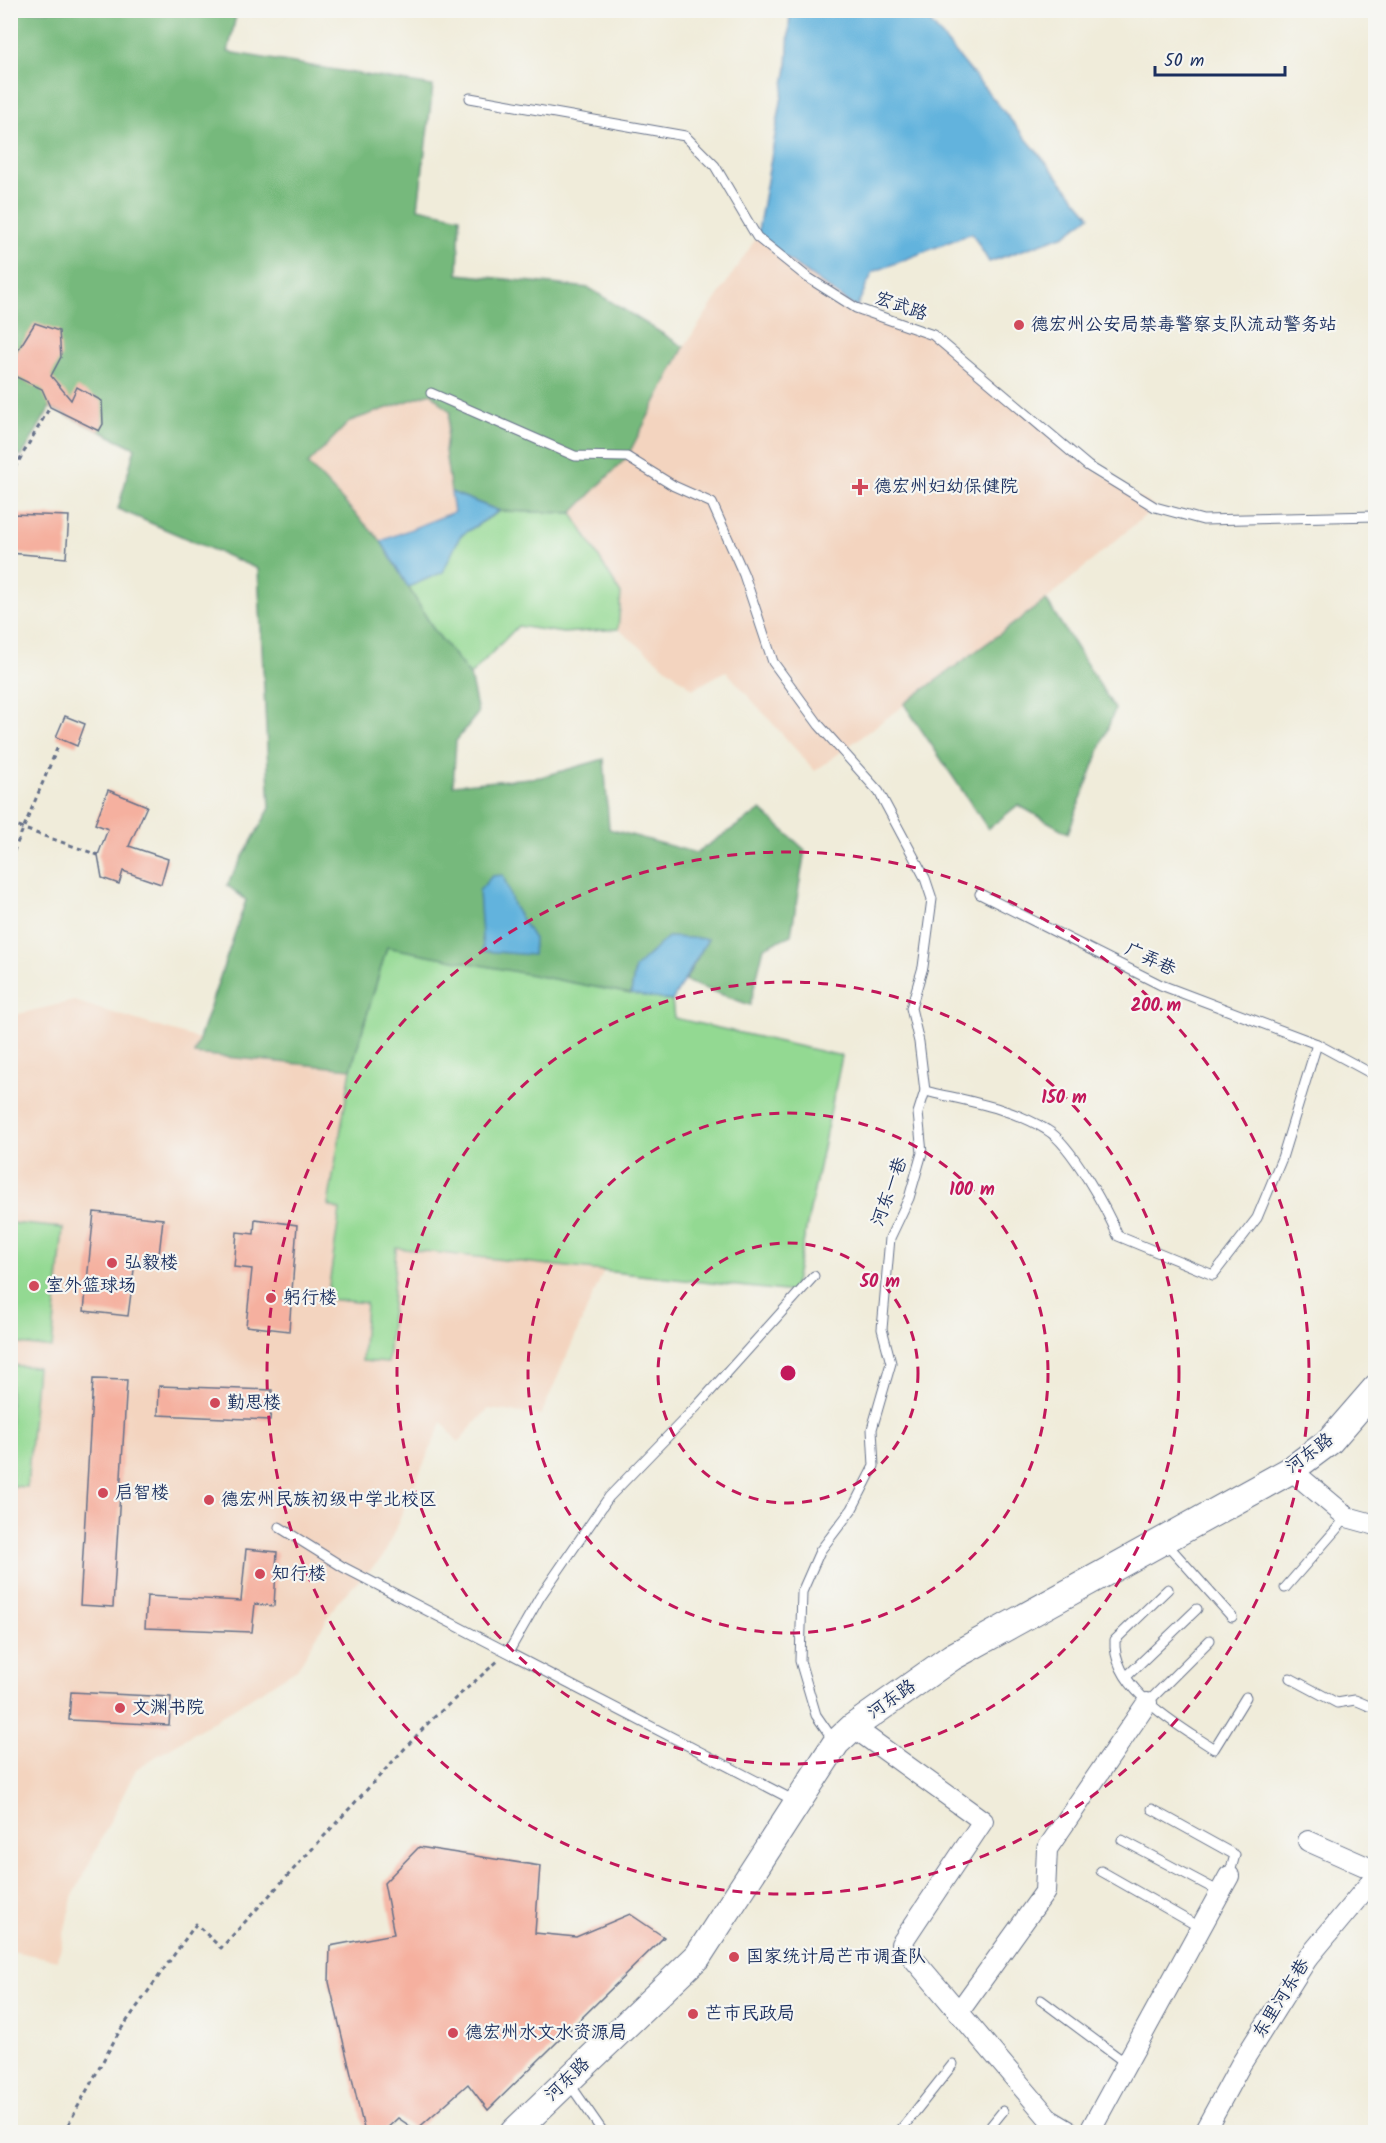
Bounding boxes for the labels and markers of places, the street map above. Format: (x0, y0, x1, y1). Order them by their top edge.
place label: 德宏州公安局禁毒警察支队流动警务站 (1031, 311, 1337, 340)
marker: 德宏州公安局禁毒警察支队流动警务站 (1012, 318, 1026, 332)
place label: 德宏州妇幼保健院 (874, 473, 1018, 502)
marker: 德宏州妇幼保健院 (851, 478, 869, 496)
place label: 弘毅楼 (124, 1249, 178, 1278)
marker: 弘毅楼 (105, 1256, 119, 1270)
place label: 室外篮球场 (46, 1272, 136, 1301)
marker: 室外篮球场 (27, 1279, 41, 1293)
place label: 躬行楼 (283, 1284, 337, 1313)
marker: 躬行楼 (264, 1291, 278, 1305)
centre of rings (778, 1363, 798, 1383)
place label: 勤思楼 (227, 1389, 281, 1418)
marker: 勤思楼 (208, 1396, 222, 1410)
place label: 启智楼 (115, 1479, 169, 1508)
marker: 启智楼 (96, 1486, 110, 1500)
place label: 德宏州民族初级中学北校区 (221, 1486, 437, 1515)
marker: 德宏州民族初级中学北校区 (202, 1493, 216, 1507)
place label: 知行楼 (272, 1560, 326, 1589)
marker: 知行楼 (253, 1567, 267, 1581)
place label: 文渊书院 (132, 1694, 204, 1723)
marker: 文渊书院 (113, 1701, 127, 1715)
place label: 国家统计局芒市调查队 (746, 1943, 926, 1972)
marker: 国家统计局芒市调查队 (727, 1950, 741, 1964)
place label: 芒市民政局 (705, 2000, 795, 2029)
marker: 芒市民政局 (686, 2007, 700, 2021)
place label: 德宏州水文水资源局 (465, 2019, 627, 2048)
marker: 德宏州水文水资源局 (446, 2026, 460, 2040)

